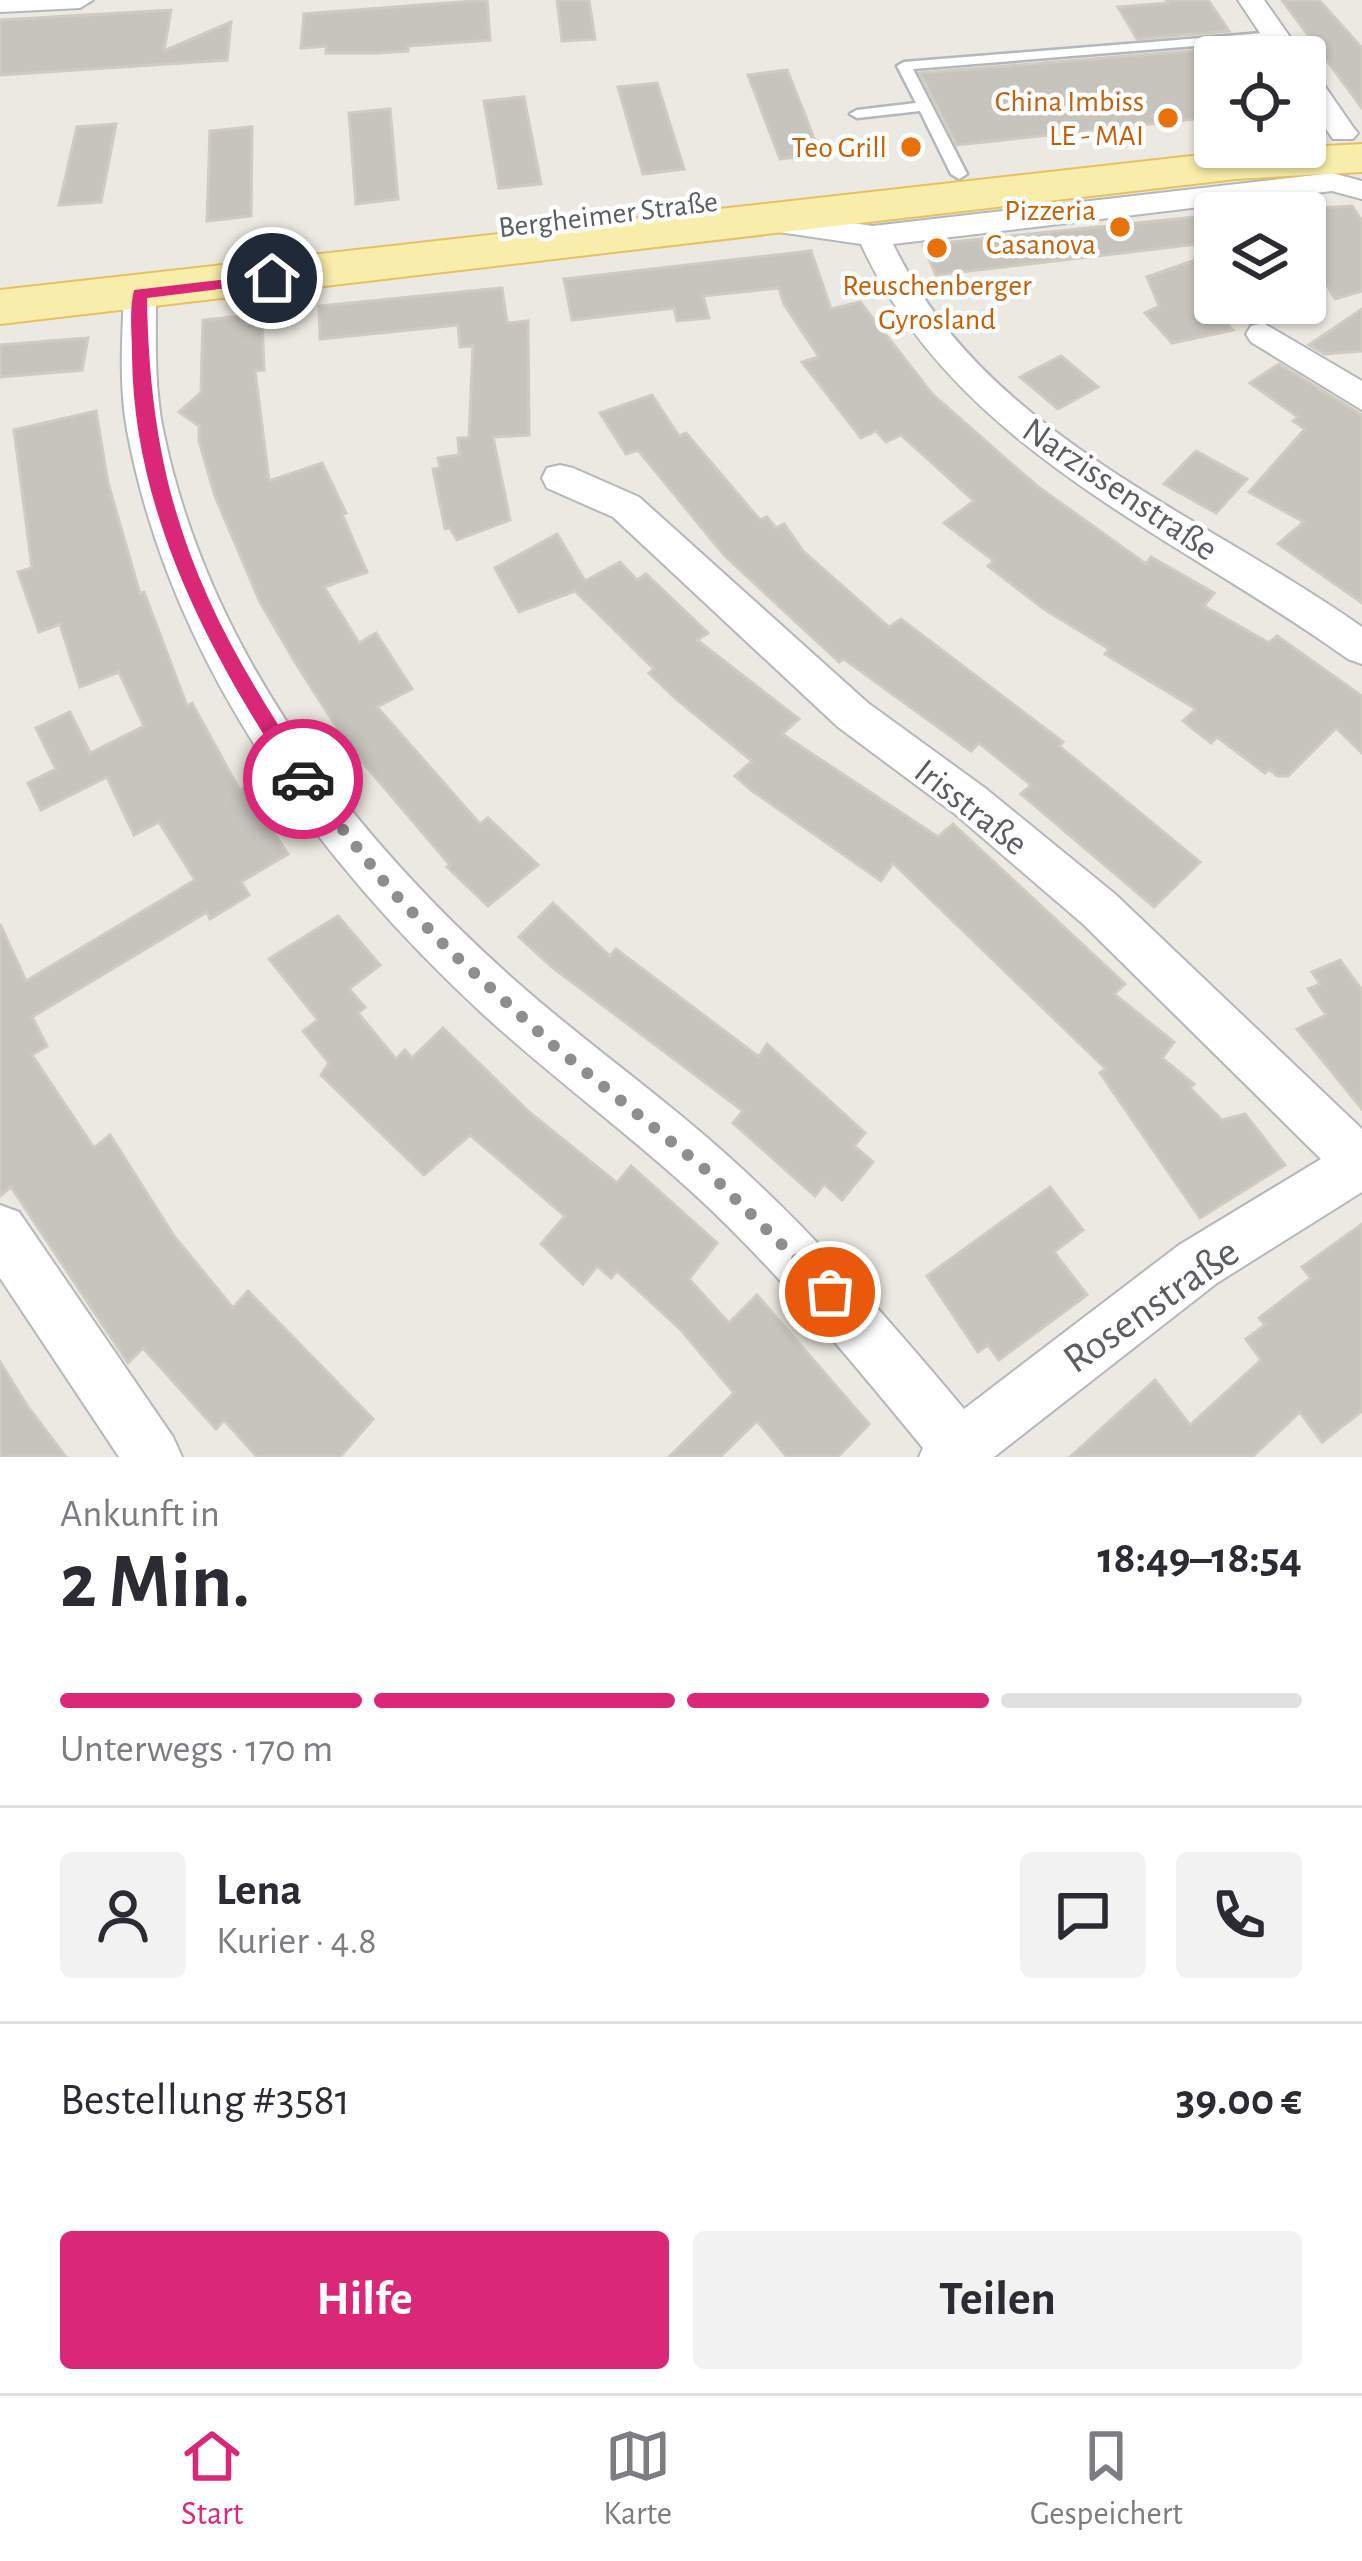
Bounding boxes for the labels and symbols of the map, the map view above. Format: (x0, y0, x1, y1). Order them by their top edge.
place label: China Imbiss LE - MAI (995, 87, 1144, 151)
marker: China Imbiss LE - MAI (1155, 105, 1181, 131)
place label: Teo Grill (792, 133, 887, 163)
marker: Teo Grill (898, 134, 924, 160)
street label: Bergheimer Straße (497, 187, 719, 243)
place label: Pizzeria Casanova (986, 196, 1096, 260)
marker: Pizzeria Casanova (1107, 214, 1133, 240)
pin (221, 227, 323, 329)
marker: Reuschenberger Gyrosland (924, 235, 950, 261)
place label: Reuschenberger Gyrosland (842, 271, 1032, 335)
street label: Narzissenstraße (1016, 411, 1224, 568)
courier (243, 719, 363, 839)
street label: Irisstraße (908, 753, 1034, 862)
street label: Rosenstraße (1056, 1230, 1246, 1381)
pin (779, 1241, 881, 1343)

